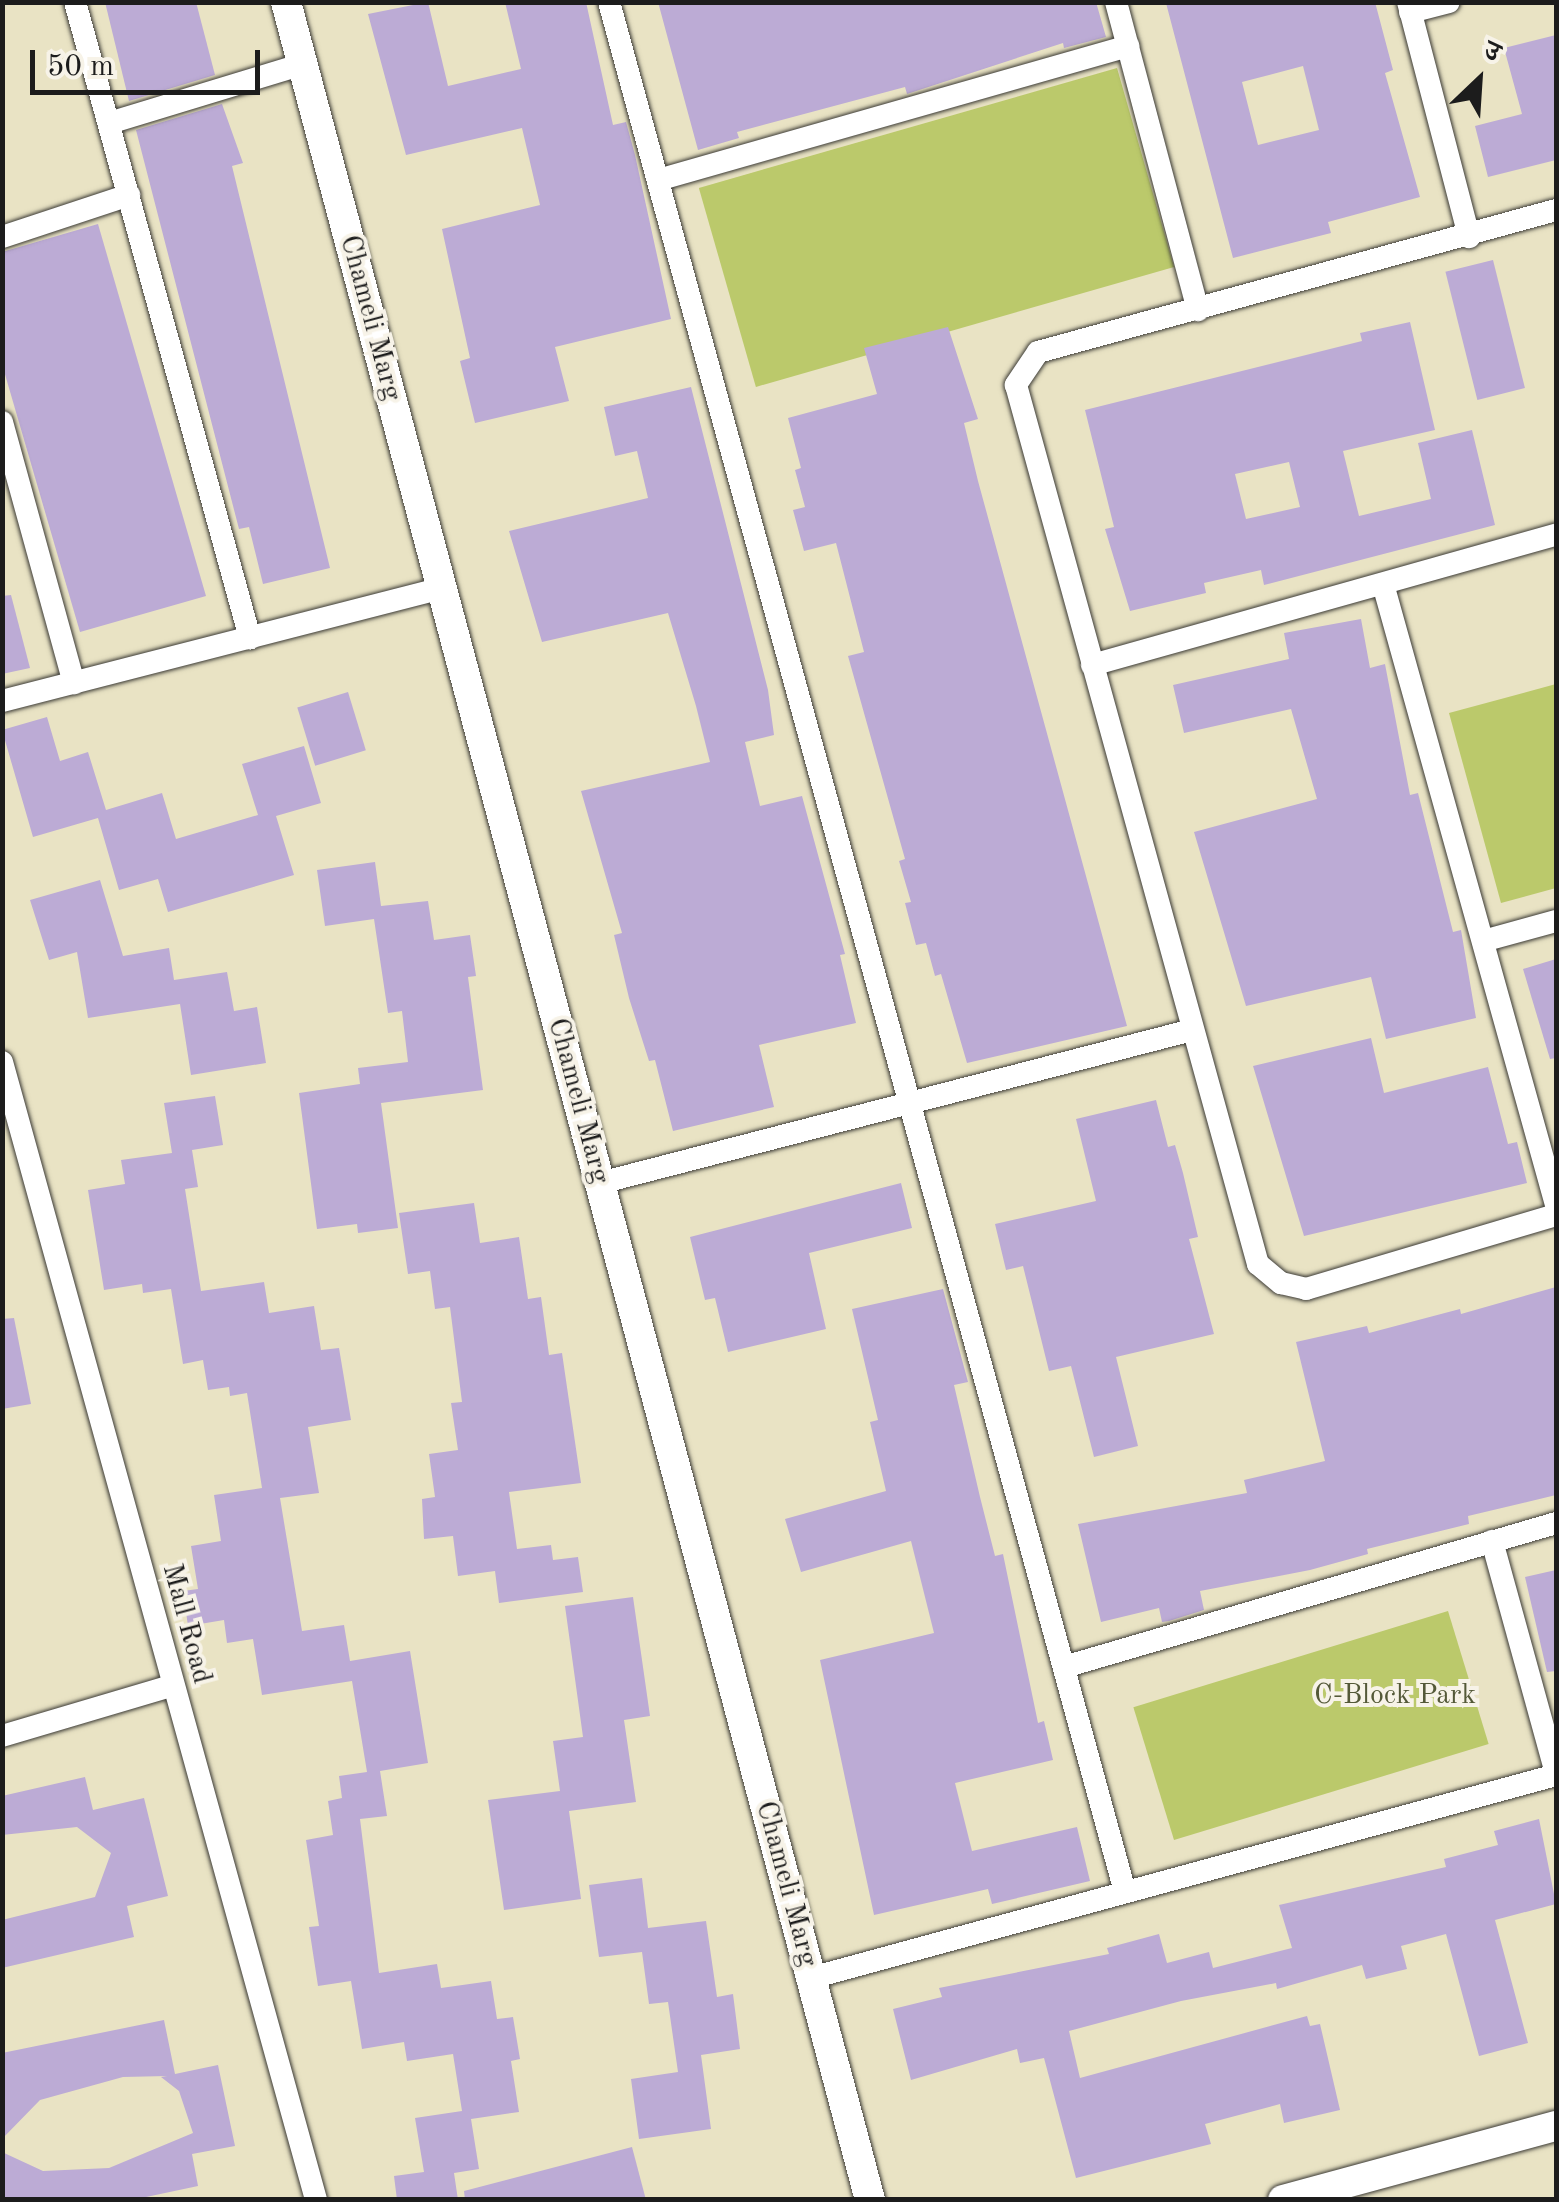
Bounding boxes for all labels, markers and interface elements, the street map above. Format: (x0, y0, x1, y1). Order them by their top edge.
scale bar (35, 30, 265, 92)
north arrow (1429, 30, 1529, 130)
text: उ (1479, 37, 1504, 69)
text: 50 m (47, 52, 114, 82)
street label: Chameli Marg (332, 232, 408, 404)
street label: Chameli Marg (540, 1015, 616, 1187)
street label: Mall Road (154, 1560, 218, 1688)
park label: C-Block Park (1314, 1679, 1476, 1713)
street label: Chameli Marg (748, 1798, 824, 1970)

